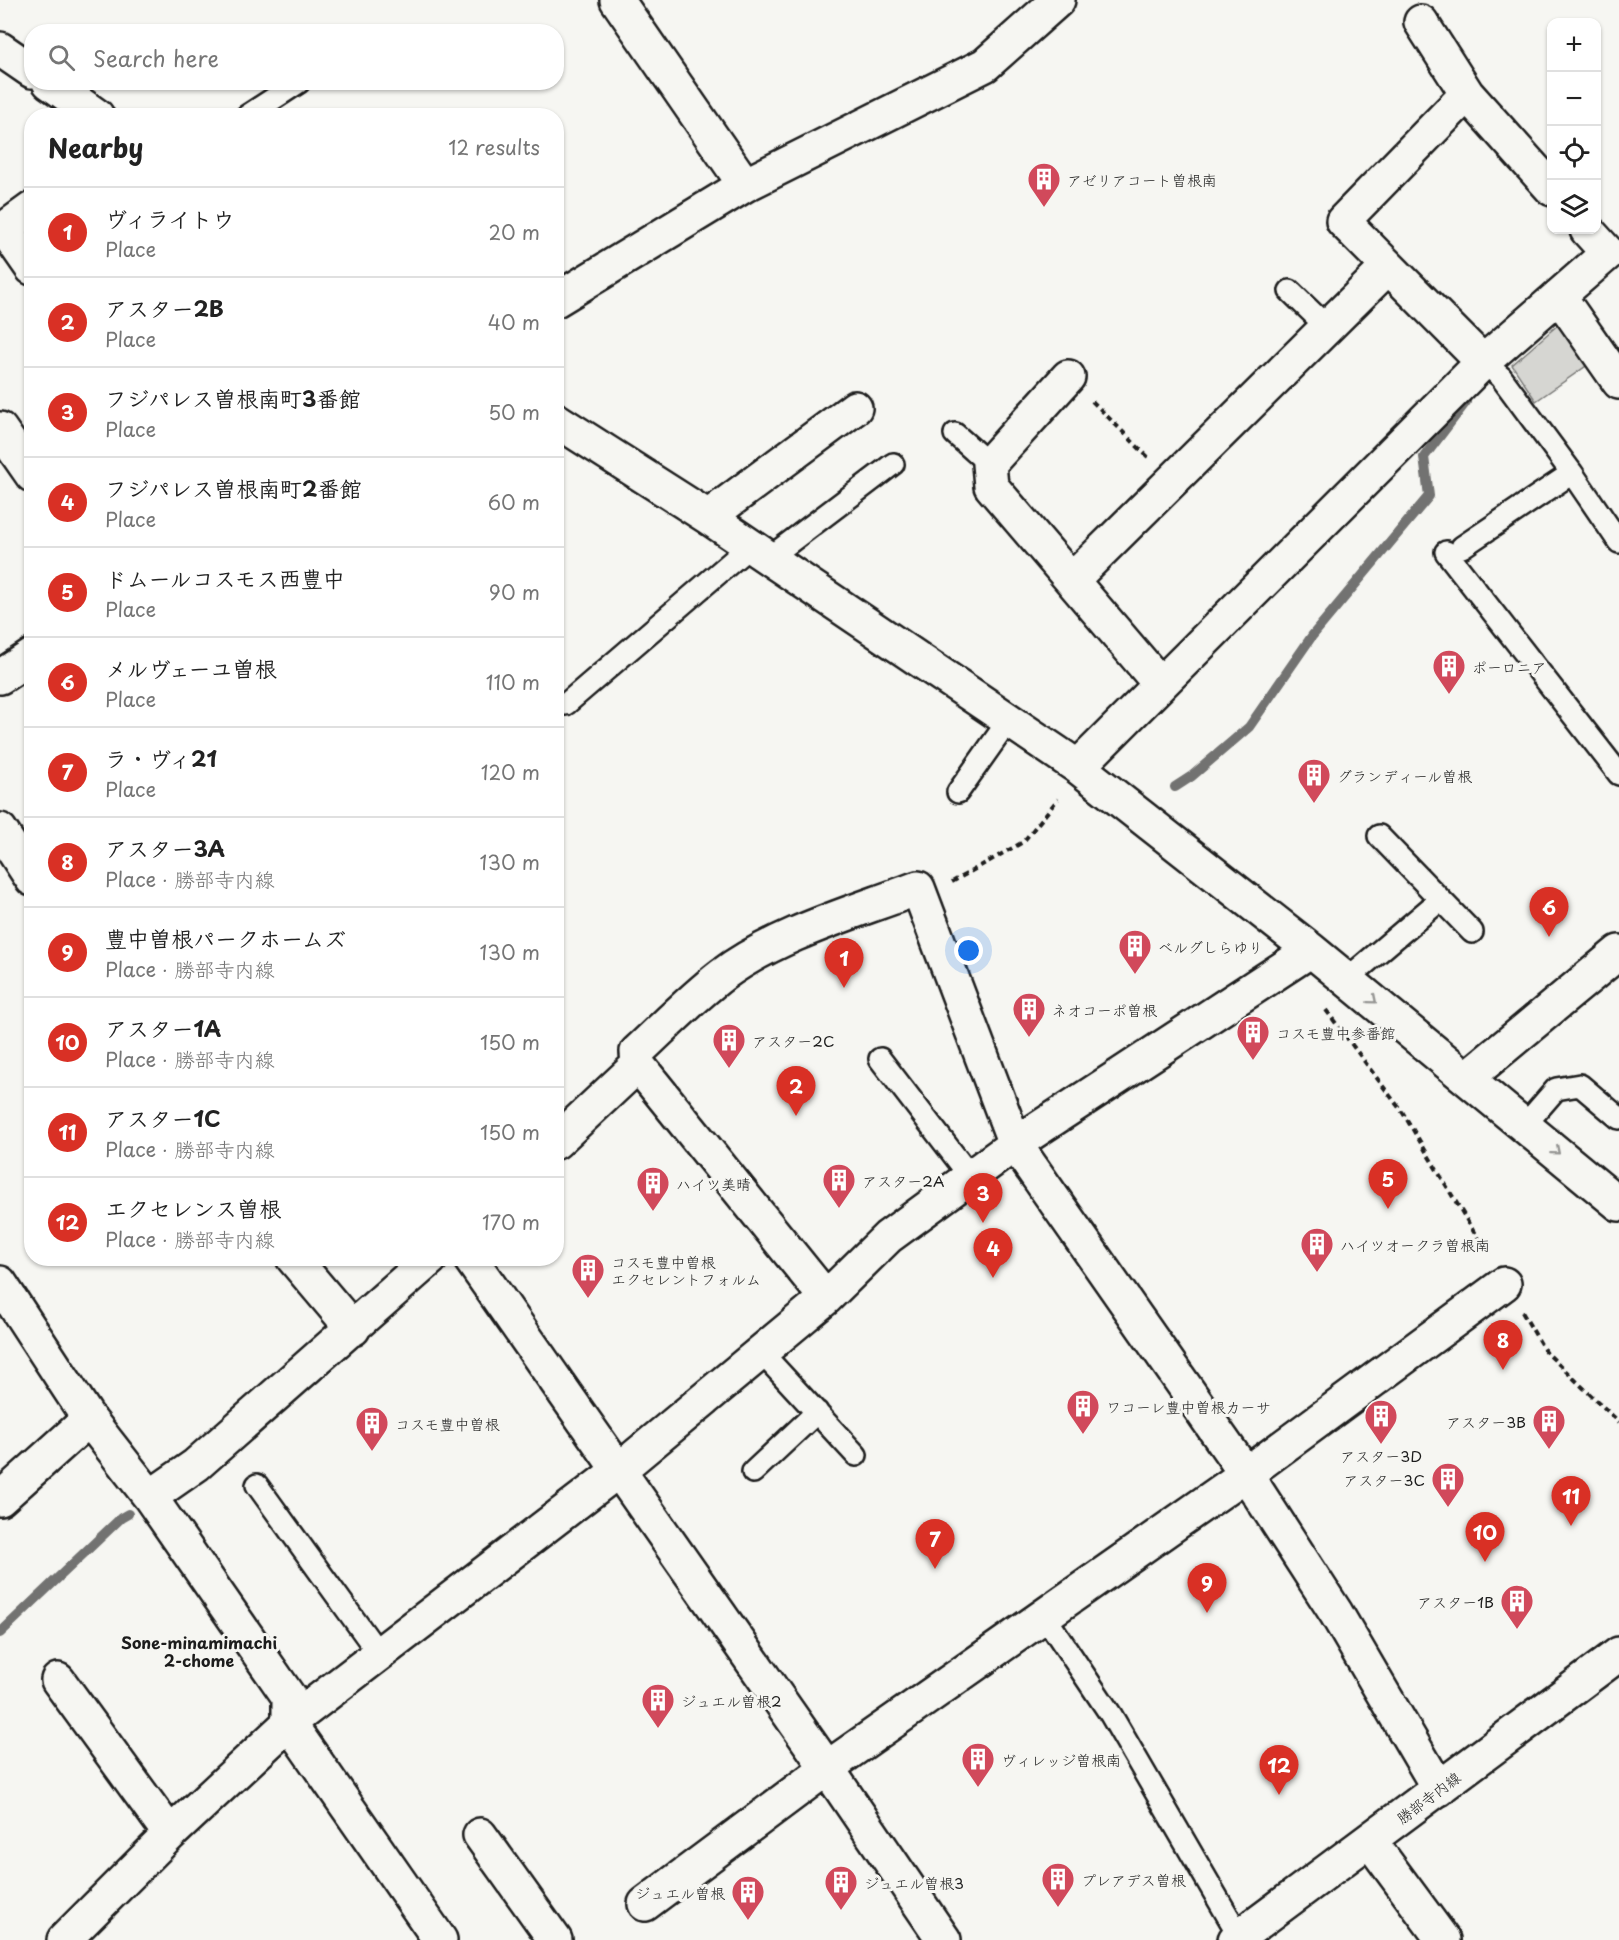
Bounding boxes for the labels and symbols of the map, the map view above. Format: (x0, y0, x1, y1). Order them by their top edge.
building icon: アゼリアコート曽根南 (1026, 161, 1062, 208)
place label: アゼリアコート曽根南 (1067, 168, 1217, 191)
building icon: ポーロニア (1431, 648, 1467, 695)
place label: ポーロニア (1472, 655, 1546, 678)
building icon: グランディール曽根 (1296, 757, 1332, 804)
place label: グランディール曽根 (1337, 764, 1473, 787)
pin: 6 (1530, 888, 1568, 937)
building icon: ベルグしらゆり (1117, 928, 1153, 975)
place label: ベルグしらゆり (1158, 935, 1263, 958)
your location (954, 936, 983, 965)
pin: 1 (824, 938, 864, 988)
building icon: ネオコーポ曽根 (1011, 991, 1047, 1038)
one-way arrow (1366, 993, 1377, 1004)
place label: ネオコーポ曽根 (1052, 998, 1158, 1021)
building icon: コスモ豊中参番館 (1235, 1014, 1271, 1061)
place label: コスモ豊中参番館 (1276, 1021, 1395, 1044)
building icon: アスター2C (711, 1022, 747, 1069)
place label: アスター2C (752, 1029, 835, 1052)
pin: 2 (776, 1066, 816, 1116)
one-way arrow (1549, 1144, 1560, 1155)
pin: 5 (1368, 1160, 1408, 1209)
building icon: アスター2A (821, 1162, 857, 1209)
building icon: ハイツ美晴 (635, 1165, 671, 1212)
place label: アスター2A (862, 1169, 944, 1192)
place label: ハイツ美晴 (676, 1172, 751, 1195)
pin: 3 (964, 1174, 1002, 1223)
building icon: ハイツオークラ曽根南 (1299, 1226, 1335, 1273)
pin: 4 (974, 1228, 1012, 1278)
place label: ハイツオークラ曽根南 (1340, 1233, 1490, 1256)
place label: コスモ豊中曽根 エクセレントフォルム (611, 1250, 761, 1290)
building icon: コスモ豊中曽根 エクセレントフォルム (570, 1252, 606, 1299)
pin: 8 (1484, 1320, 1522, 1370)
building icon: ワコーレ豊中曽根カーサ (1065, 1388, 1101, 1435)
place label: ワコーレ豊中曽根カーサ (1106, 1395, 1271, 1418)
building icon: アスター3D (1363, 1398, 1399, 1445)
building icon: アスター3B (1531, 1403, 1567, 1450)
building icon: コスモ豊中曽根 (354, 1405, 390, 1452)
place label: アスター3B (1446, 1410, 1526, 1433)
place label: コスモ豊中曽根 (395, 1412, 500, 1435)
place label: アスター3D (1340, 1444, 1422, 1467)
building icon: アスター3C (1430, 1461, 1466, 1508)
place label: アスター3C (1343, 1468, 1425, 1491)
pin: 11 (1552, 1476, 1590, 1526)
pin: 10 (1466, 1512, 1504, 1562)
pin: 7 (916, 1520, 954, 1569)
pin: 9 (1188, 1564, 1226, 1613)
building icon: アスター1B (1499, 1583, 1535, 1630)
place label: アスター1B (1417, 1590, 1494, 1613)
district label: Sone-minamimachi 2-chome (121, 1630, 277, 1672)
building icon: ジュエル曽根2 (640, 1682, 676, 1729)
place label: ジュエル曽根2 (681, 1689, 782, 1712)
building icon: ヴィレッジ曽根南 (960, 1741, 996, 1788)
pin: 12 (1260, 1746, 1298, 1795)
place label: ヴィレッジ曽根南 (1001, 1748, 1121, 1771)
street label: 勝部寺内線 (1391, 1765, 1465, 1829)
building icon: プレアデス曽根 (1040, 1861, 1076, 1908)
building icon: ジュエル曽根3 (823, 1864, 859, 1911)
place label: プレアデス曽根 (1081, 1868, 1187, 1891)
place label: ジュエル曽根3 (864, 1871, 964, 1894)
building icon: ジュエル曽根 (730, 1874, 766, 1921)
place label: ジュエル曽根 (635, 1881, 726, 1904)

